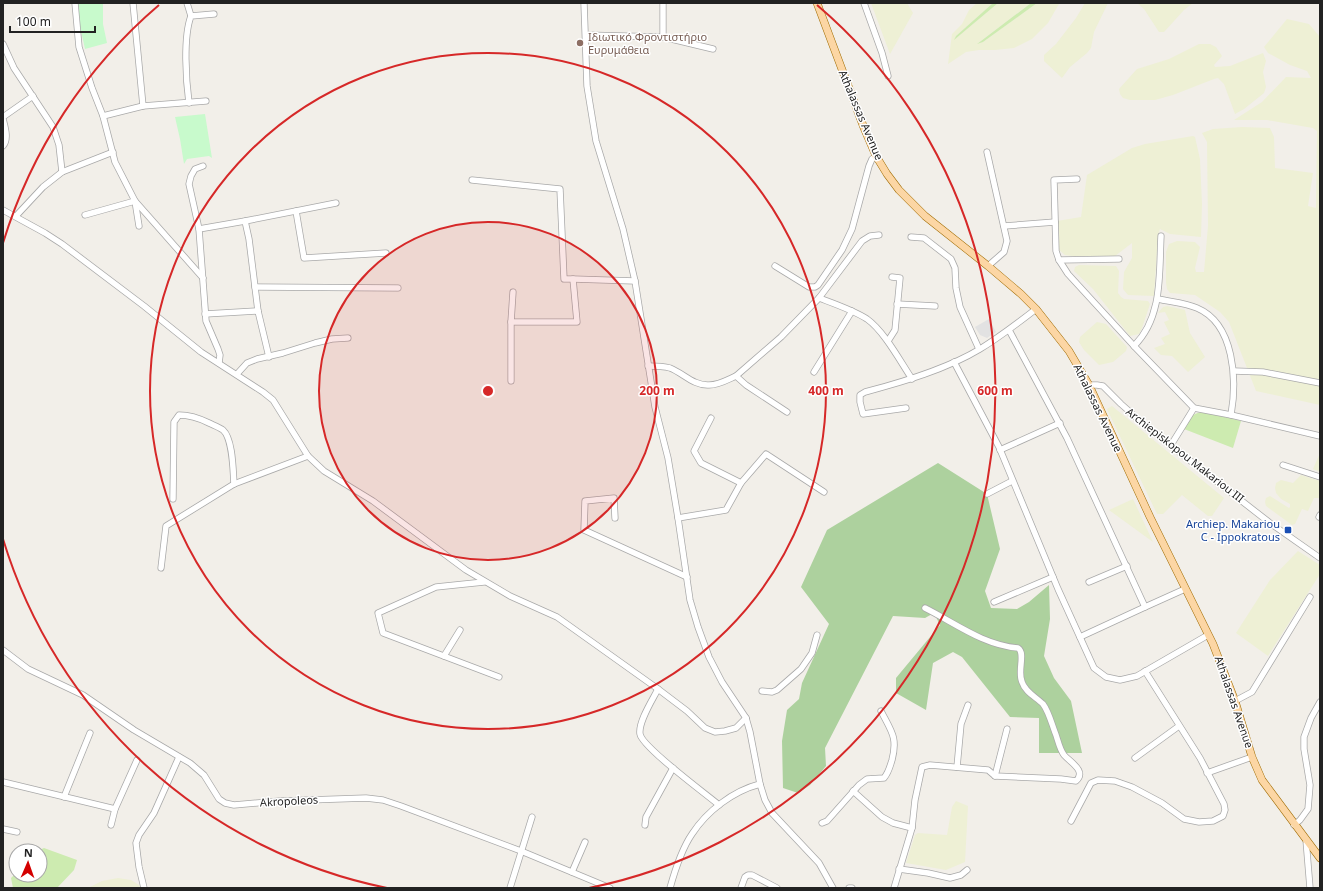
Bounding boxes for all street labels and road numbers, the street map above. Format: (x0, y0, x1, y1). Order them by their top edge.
street label: Athalassas Avenue (836, 67, 887, 162)
street label: Athalassas Avenue (1071, 361, 1126, 454)
street label: Archiepiskopou Makariou III (1123, 404, 1248, 506)
street label: Athalassas Avenue (1212, 654, 1257, 750)
street label: Akropoleos (259, 791, 318, 810)

